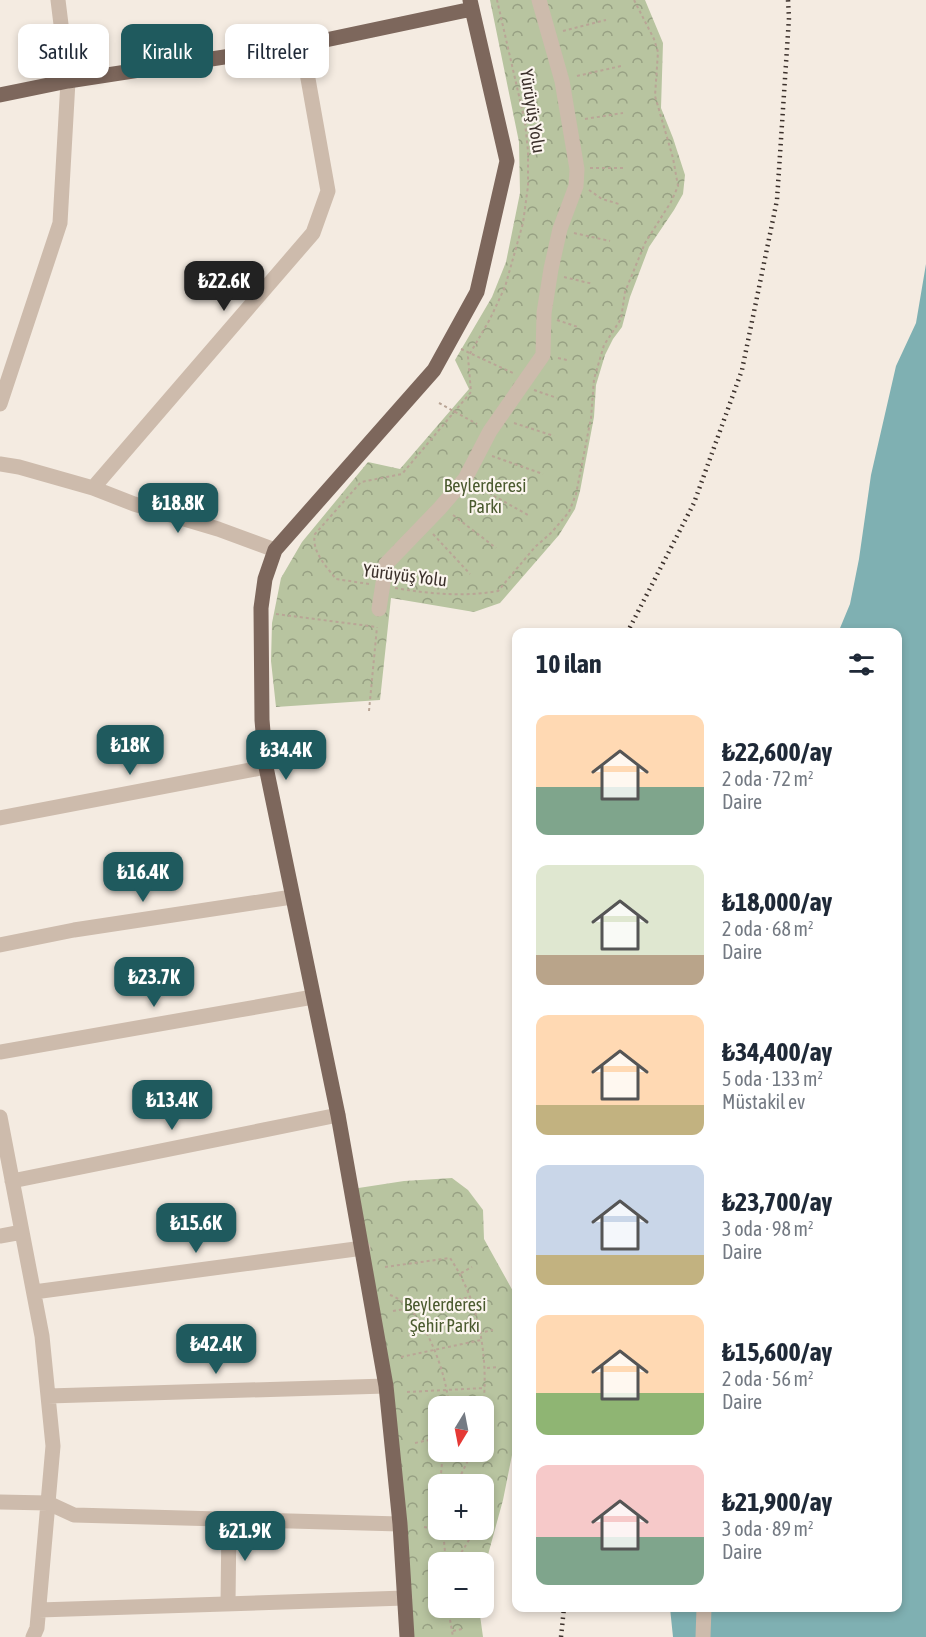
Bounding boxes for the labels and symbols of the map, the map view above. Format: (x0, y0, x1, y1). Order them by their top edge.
street label: Yürüyüş Yolu (516, 68, 550, 154)
pin: ₺22.6K (175, 261, 273, 312)
park label: Beylerderesi Parkı (444, 475, 526, 517)
pin: ₺18.8K (129, 483, 227, 534)
street label: Yürüyüş Yolu (362, 559, 448, 591)
pin: ₺18K (94, 725, 166, 776)
pin: ₺34.4K (237, 730, 335, 781)
pin: ₺16.4K (94, 852, 192, 903)
pin: ₺23.7K (105, 957, 203, 1008)
pin: ₺13.4K (123, 1080, 221, 1131)
pin: ₺15.6K (147, 1203, 245, 1254)
park label: Beylerderesi Şehir Parkı (404, 1294, 486, 1336)
pin: ₺42.4K (167, 1324, 265, 1375)
north arrow (428, 1396, 494, 1462)
pin: ₺21.9K (196, 1511, 294, 1562)

